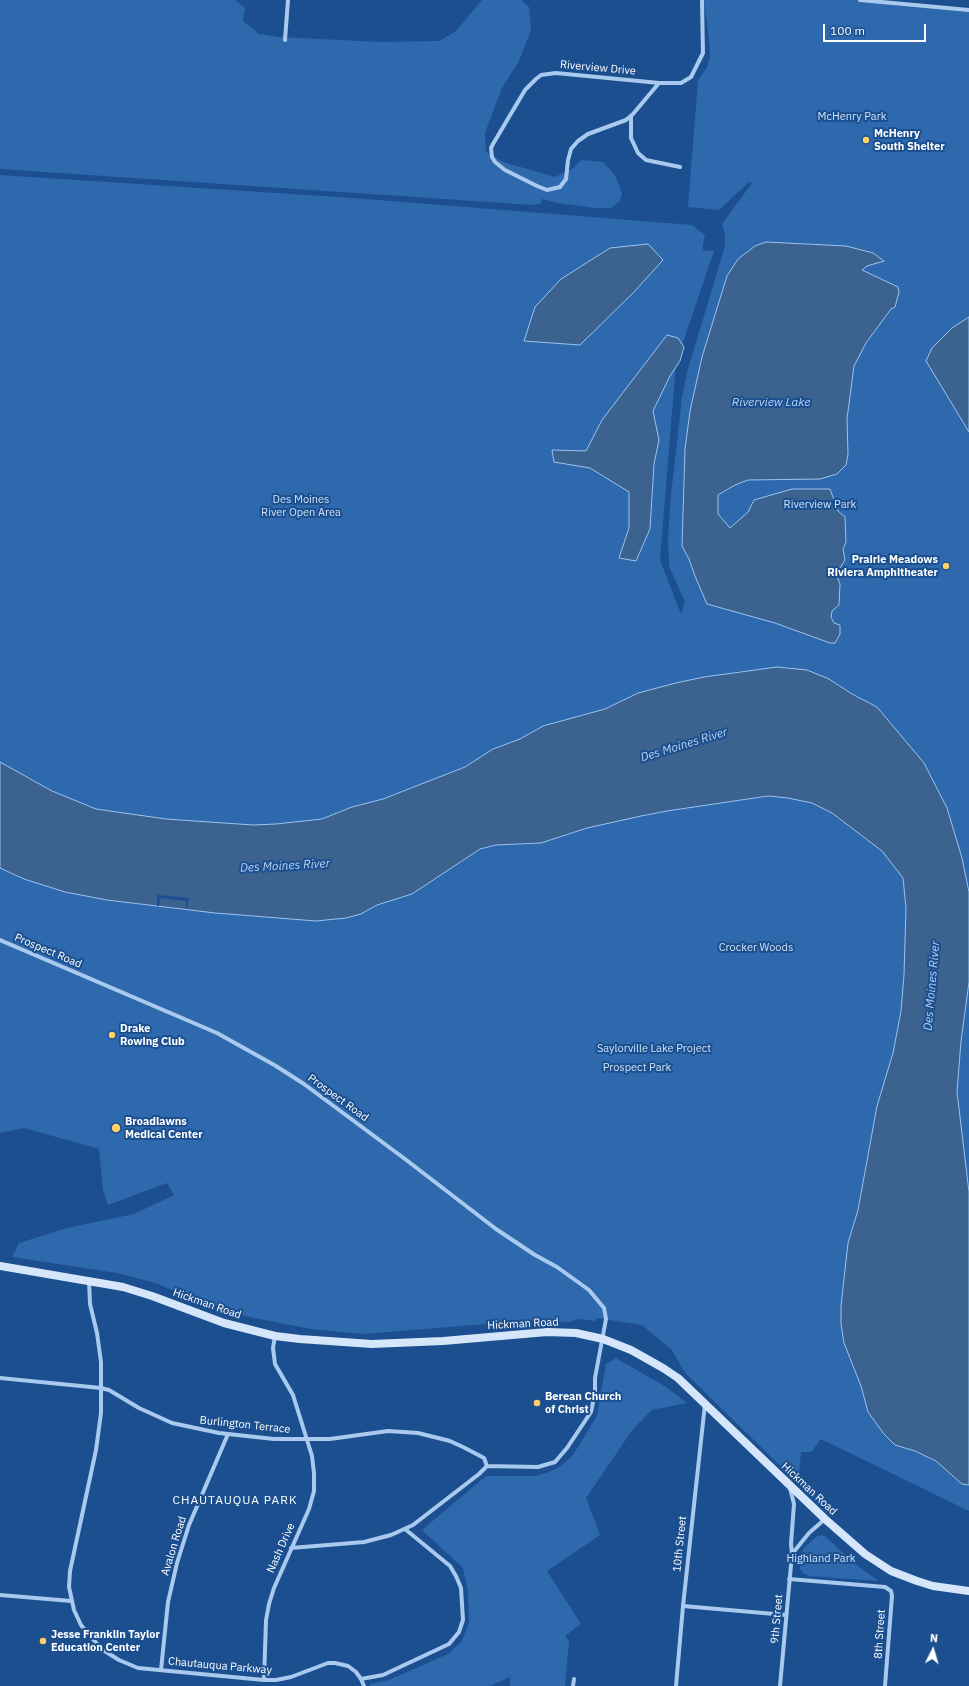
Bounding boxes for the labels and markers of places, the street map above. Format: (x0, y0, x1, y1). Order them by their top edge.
place label: McHenry South Shelter (874, 127, 945, 153)
marker: McHenry South Shelter (861, 135, 871, 145)
place label: Prairie Meadows Riviera Amphitheater (827, 553, 938, 579)
marker: Prairie Meadows Riviera Amphitheater (941, 561, 951, 571)
place label: Drake Rowing Club (120, 1022, 185, 1048)
marker: Drake Rowing Club (107, 1030, 117, 1040)
place label: Broadlawns Medical Center (125, 1115, 203, 1141)
marker: Broadlawns Medical Center (110, 1122, 122, 1134)
place label: Berean Church of Christ (545, 1390, 621, 1416)
marker: Berean Church of Christ (532, 1398, 542, 1408)
place label: Jesse Franklin Taylor Education Center (51, 1628, 160, 1654)
marker: Jesse Franklin Taylor Education Center (38, 1636, 48, 1646)

